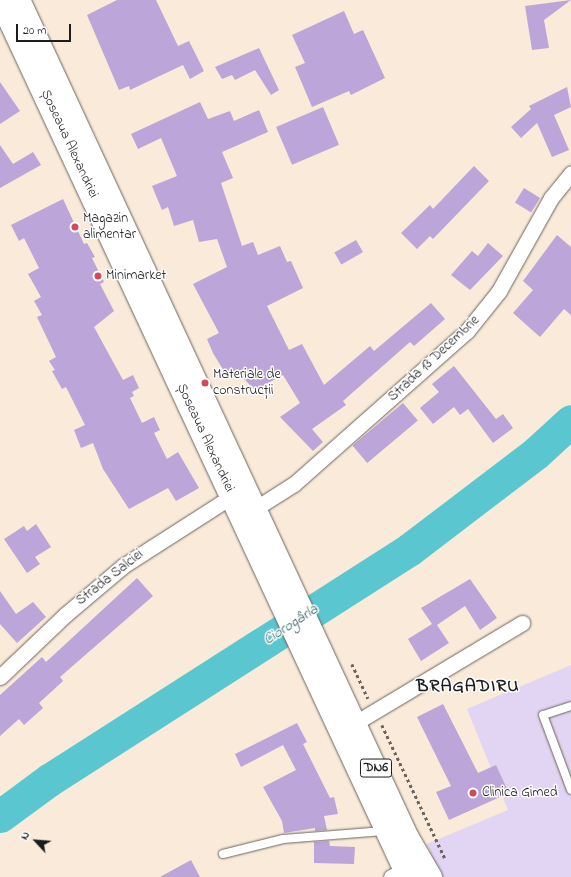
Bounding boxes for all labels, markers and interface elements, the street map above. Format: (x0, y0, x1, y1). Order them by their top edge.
scale bar (18, 16, 73, 42)
text: 20 m (23, 22, 46, 40)
street label: Șoseaua Alexandriei (37, 87, 101, 201)
place label: Magazin alimentar (83, 211, 136, 244)
marker: Magazin alimentar (70, 222, 80, 232)
place label: Minimarket (106, 268, 166, 284)
marker: Minimarket (93, 271, 103, 281)
street label: Strada 13 Decembrie (385, 312, 483, 406)
place label: Materiale de construcții (213, 367, 281, 400)
marker: Materiale de construcții (200, 378, 210, 388)
street label: Șoseaua Alexandriei (173, 381, 237, 495)
street label: Strada Salciei (73, 546, 147, 610)
water label: Ciorogârla (260, 601, 322, 649)
district label: BRAGADIRU (416, 676, 520, 698)
road number: DN6 (359, 757, 393, 779)
place label: Clinica Gimed (482, 785, 558, 801)
marker: Clinica Gimed (467, 787, 479, 799)
north arrow (16, 821, 56, 861)
text: N (16, 829, 34, 843)

